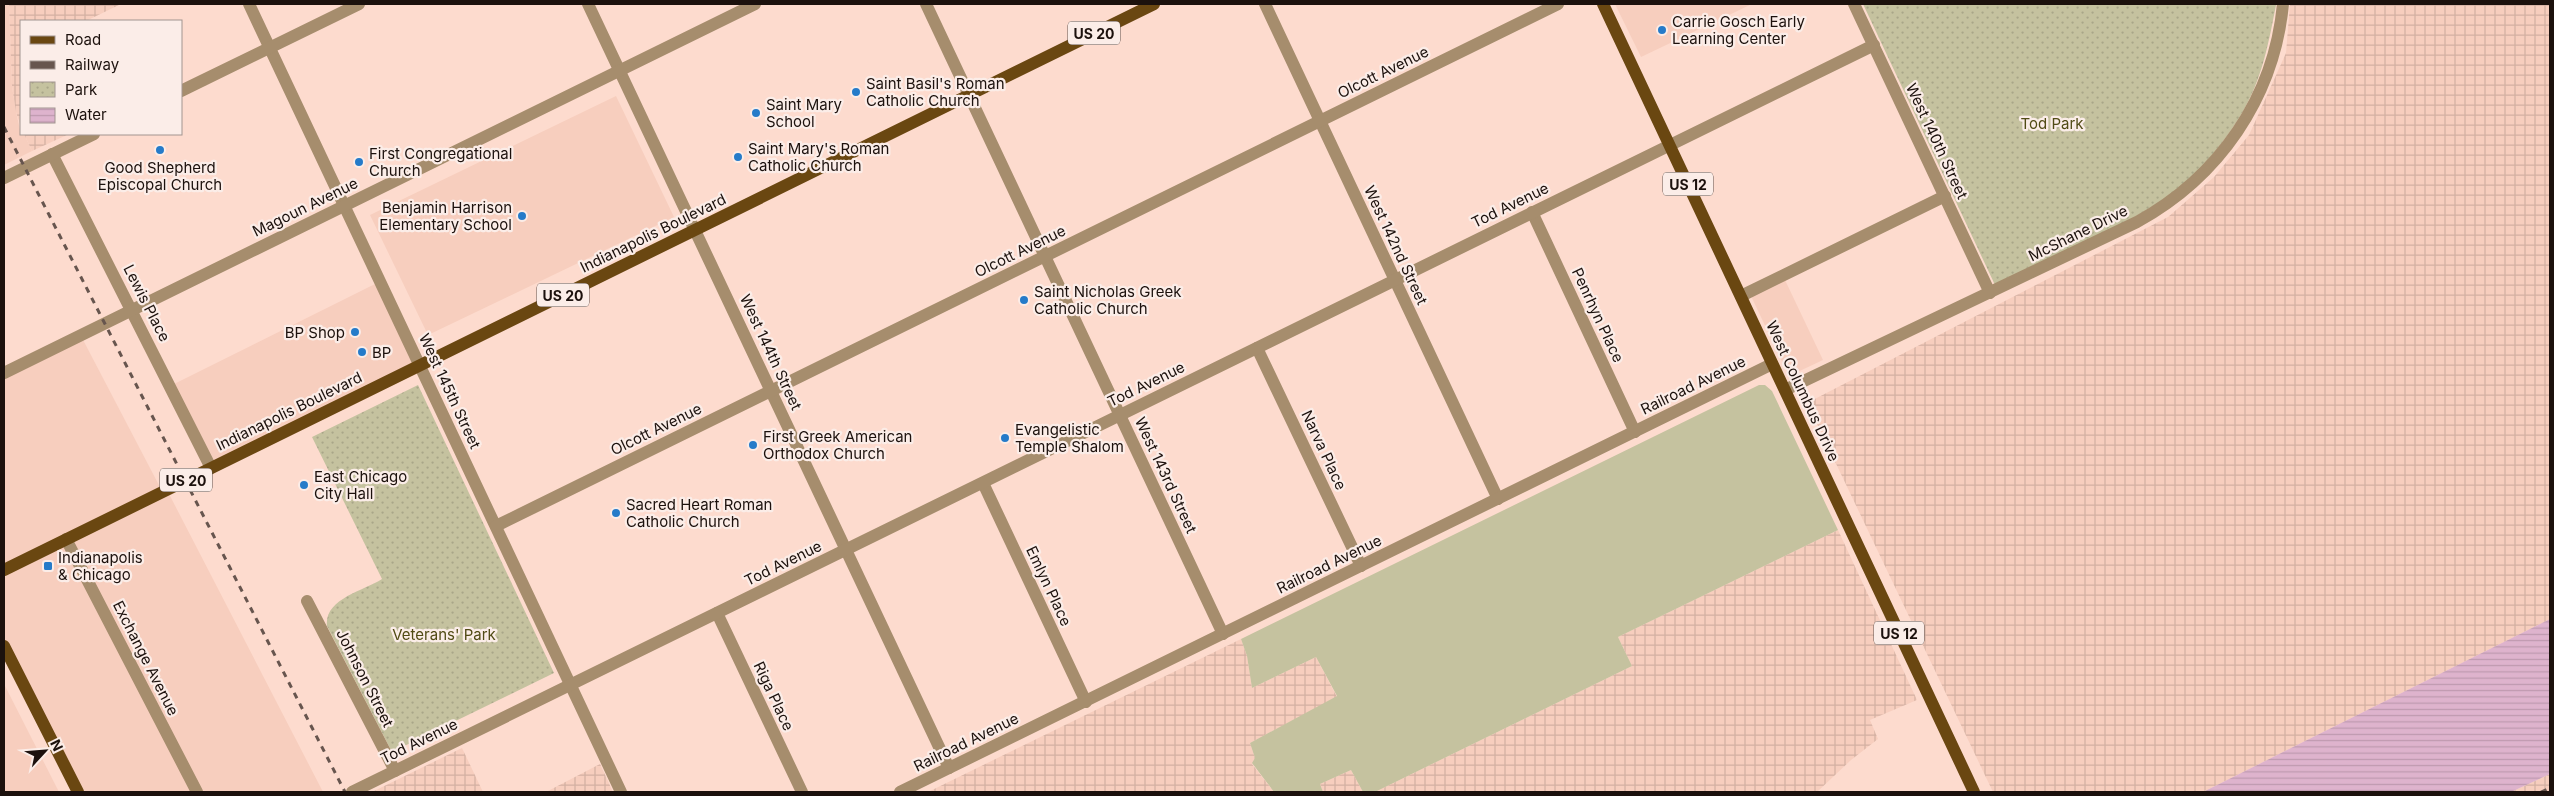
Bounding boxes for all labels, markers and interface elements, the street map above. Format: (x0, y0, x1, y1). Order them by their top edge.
place label: Carrie Gosch Early Learning Center (1672, 12, 1806, 48)
legend (20, 20, 182, 135)
road number: US 20 (1068, 22, 1120, 44)
marker: Carrie Gosch Early Learning Center (1656, 24, 1668, 36)
text: Road (65, 30, 101, 49)
street label: Olcott Avenue (1334, 42, 1432, 102)
text: Railway (65, 55, 120, 74)
place label: Saint Basil's Roman Catholic Church (866, 74, 1005, 110)
text: Park (65, 80, 98, 99)
street label: West 140th Street (1902, 80, 1972, 202)
marker: Saint Basil's Roman Catholic Church (850, 86, 862, 98)
place label: Saint Mary School (766, 95, 843, 131)
text: Water (65, 105, 107, 124)
marker: Saint Mary School (750, 107, 762, 119)
park label: Tod Park (2020, 114, 2084, 133)
place label: Saint Mary's Roman Catholic Church (748, 139, 889, 175)
marker: Good Shepherd Episcopal Church (154, 144, 166, 156)
place label: First Congregational Church (369, 144, 512, 180)
marker: Saint Mary's Roman Catholic Church (732, 151, 744, 163)
marker: First Congregational Church (353, 156, 365, 168)
place label: Good Shepherd Episcopal Church (98, 158, 222, 194)
road number: US 12 (1663, 172, 1713, 195)
street label: Magoun Avenue (249, 173, 361, 241)
street label: Tod Avenue (1468, 178, 1552, 232)
street label: West 142nd Street (1360, 182, 1432, 308)
street label: Indianapolis Boulevard (577, 189, 729, 277)
place label: Benjamin Harrison Elementary School (379, 198, 512, 234)
street label: McShane Drive (2025, 201, 2131, 265)
marker: Benjamin Harrison Elementary School (516, 210, 528, 222)
street label: Olcott Avenue (971, 221, 1069, 281)
street label: Lewis Place (119, 261, 175, 345)
street label: Penrhyn Place (1568, 265, 1628, 365)
place label: Saint Nicholas Greek Catholic Church (1034, 282, 1182, 318)
road number: US 20 (537, 284, 589, 306)
street label: West 144th Street (736, 291, 806, 413)
marker: Saint Nicholas Greek Catholic Church (1018, 294, 1030, 306)
street label: West Columbus Drive (1762, 318, 1844, 464)
place label: BP Shop (285, 323, 345, 342)
marker: BP Shop (349, 326, 361, 338)
street label: West 145th Street (415, 330, 485, 452)
place label: BP (372, 343, 391, 362)
marker: BP (356, 346, 368, 358)
street label: Railroad Avenue (1637, 351, 1749, 419)
street label: Tod Avenue (1104, 357, 1188, 411)
street label: Indianapolis Boulevard (213, 367, 365, 455)
street label: Olcott Avenue (607, 399, 705, 459)
street label: Narva Place (1297, 407, 1351, 493)
street label: West 143rd Street (1131, 414, 1201, 536)
place label: Evangelistic Temple Shalom (1015, 420, 1124, 456)
place label: First Greek American Orthodox Church (763, 427, 912, 463)
marker: Evangelistic Temple Shalom (999, 432, 1011, 444)
marker: First Greek American Orthodox Church (747, 439, 759, 451)
place label: East Chicago City Hall (314, 467, 407, 503)
road number: US 20 (160, 468, 212, 492)
marker: East Chicago City Hall (298, 479, 310, 491)
place label: Sacred Heart Roman Catholic Church (626, 495, 772, 531)
marker: Sacred Heart Roman Catholic Church (610, 507, 622, 519)
street label: Railroad Avenue (1273, 530, 1385, 598)
street label: Tod Avenue (741, 536, 825, 590)
street label: Emlyn Place (1022, 543, 1076, 629)
place label: Indianapolis & Chicago (58, 548, 143, 584)
marker: Indianapolis & Chicago (42, 560, 54, 572)
street label: Exchange Avenue (109, 597, 183, 719)
road number: US 12 (1874, 622, 1924, 644)
park label: Veterans' Park (392, 625, 497, 644)
street label: Johnson Street (332, 626, 398, 730)
street label: Riga Place (750, 658, 798, 734)
street label: Railroad Avenue (910, 708, 1022, 776)
street label: Tod Avenue (377, 714, 461, 768)
north arrow (20, 726, 70, 776)
text: N (47, 737, 67, 754)

